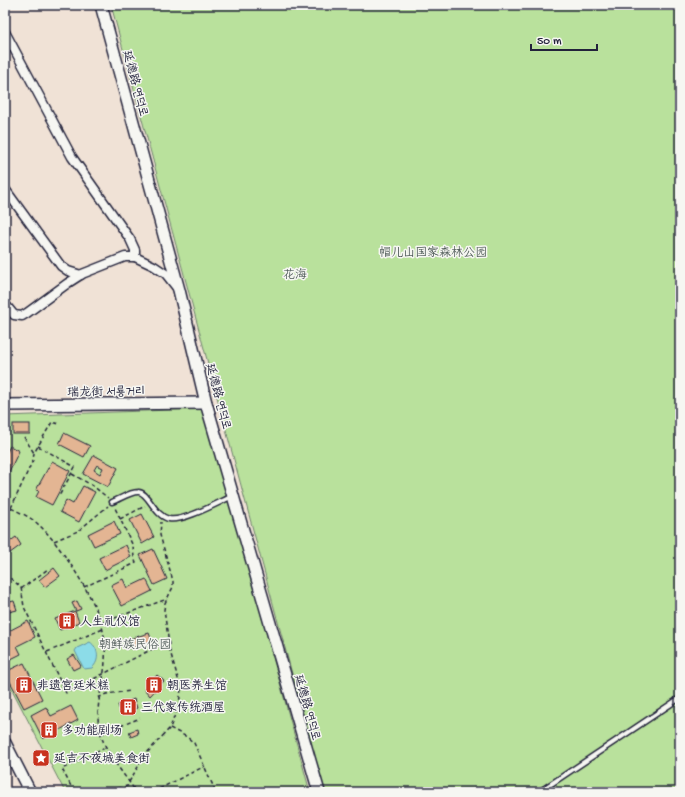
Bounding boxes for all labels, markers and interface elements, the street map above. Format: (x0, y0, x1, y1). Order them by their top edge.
scale bar (531, 26, 597, 52)
text: 50 m (537, 35, 562, 49)
street label: 延德路 연덕로 (119, 48, 152, 118)
park label: 帽儿山国家森林公园 (379, 246, 487, 261)
park label: 花海 (283, 268, 307, 283)
street label: 延德路 연덕로 (202, 361, 235, 431)
street label: 瑞龙街 서룡거리 (67, 384, 145, 401)
building icon: 人生礼仪馆 (57, 611, 77, 631)
place label: 人生礼仪馆 (80, 615, 140, 630)
park label: 朝鲜族民俗园 (99, 638, 171, 653)
street label: 延德路 연덕로 (290, 672, 324, 742)
building icon: 非遗宫廷米糕 (14, 675, 34, 695)
building icon: 朝医养生馆 (144, 675, 164, 695)
place label: 非遗宫廷米糕 (37, 679, 109, 694)
place label: 朝医养生馆 (167, 679, 227, 694)
building icon: 三代家传统酒屋 (118, 697, 138, 717)
place label: 三代家传统酒屋 (141, 701, 225, 716)
building icon: 多功能剧场 (39, 720, 59, 740)
place label: 多功能剧场 (62, 723, 122, 739)
place icon: 延吉不夜城美食街 (31, 748, 51, 768)
place label: 延吉不夜城美食街 (54, 752, 150, 767)

